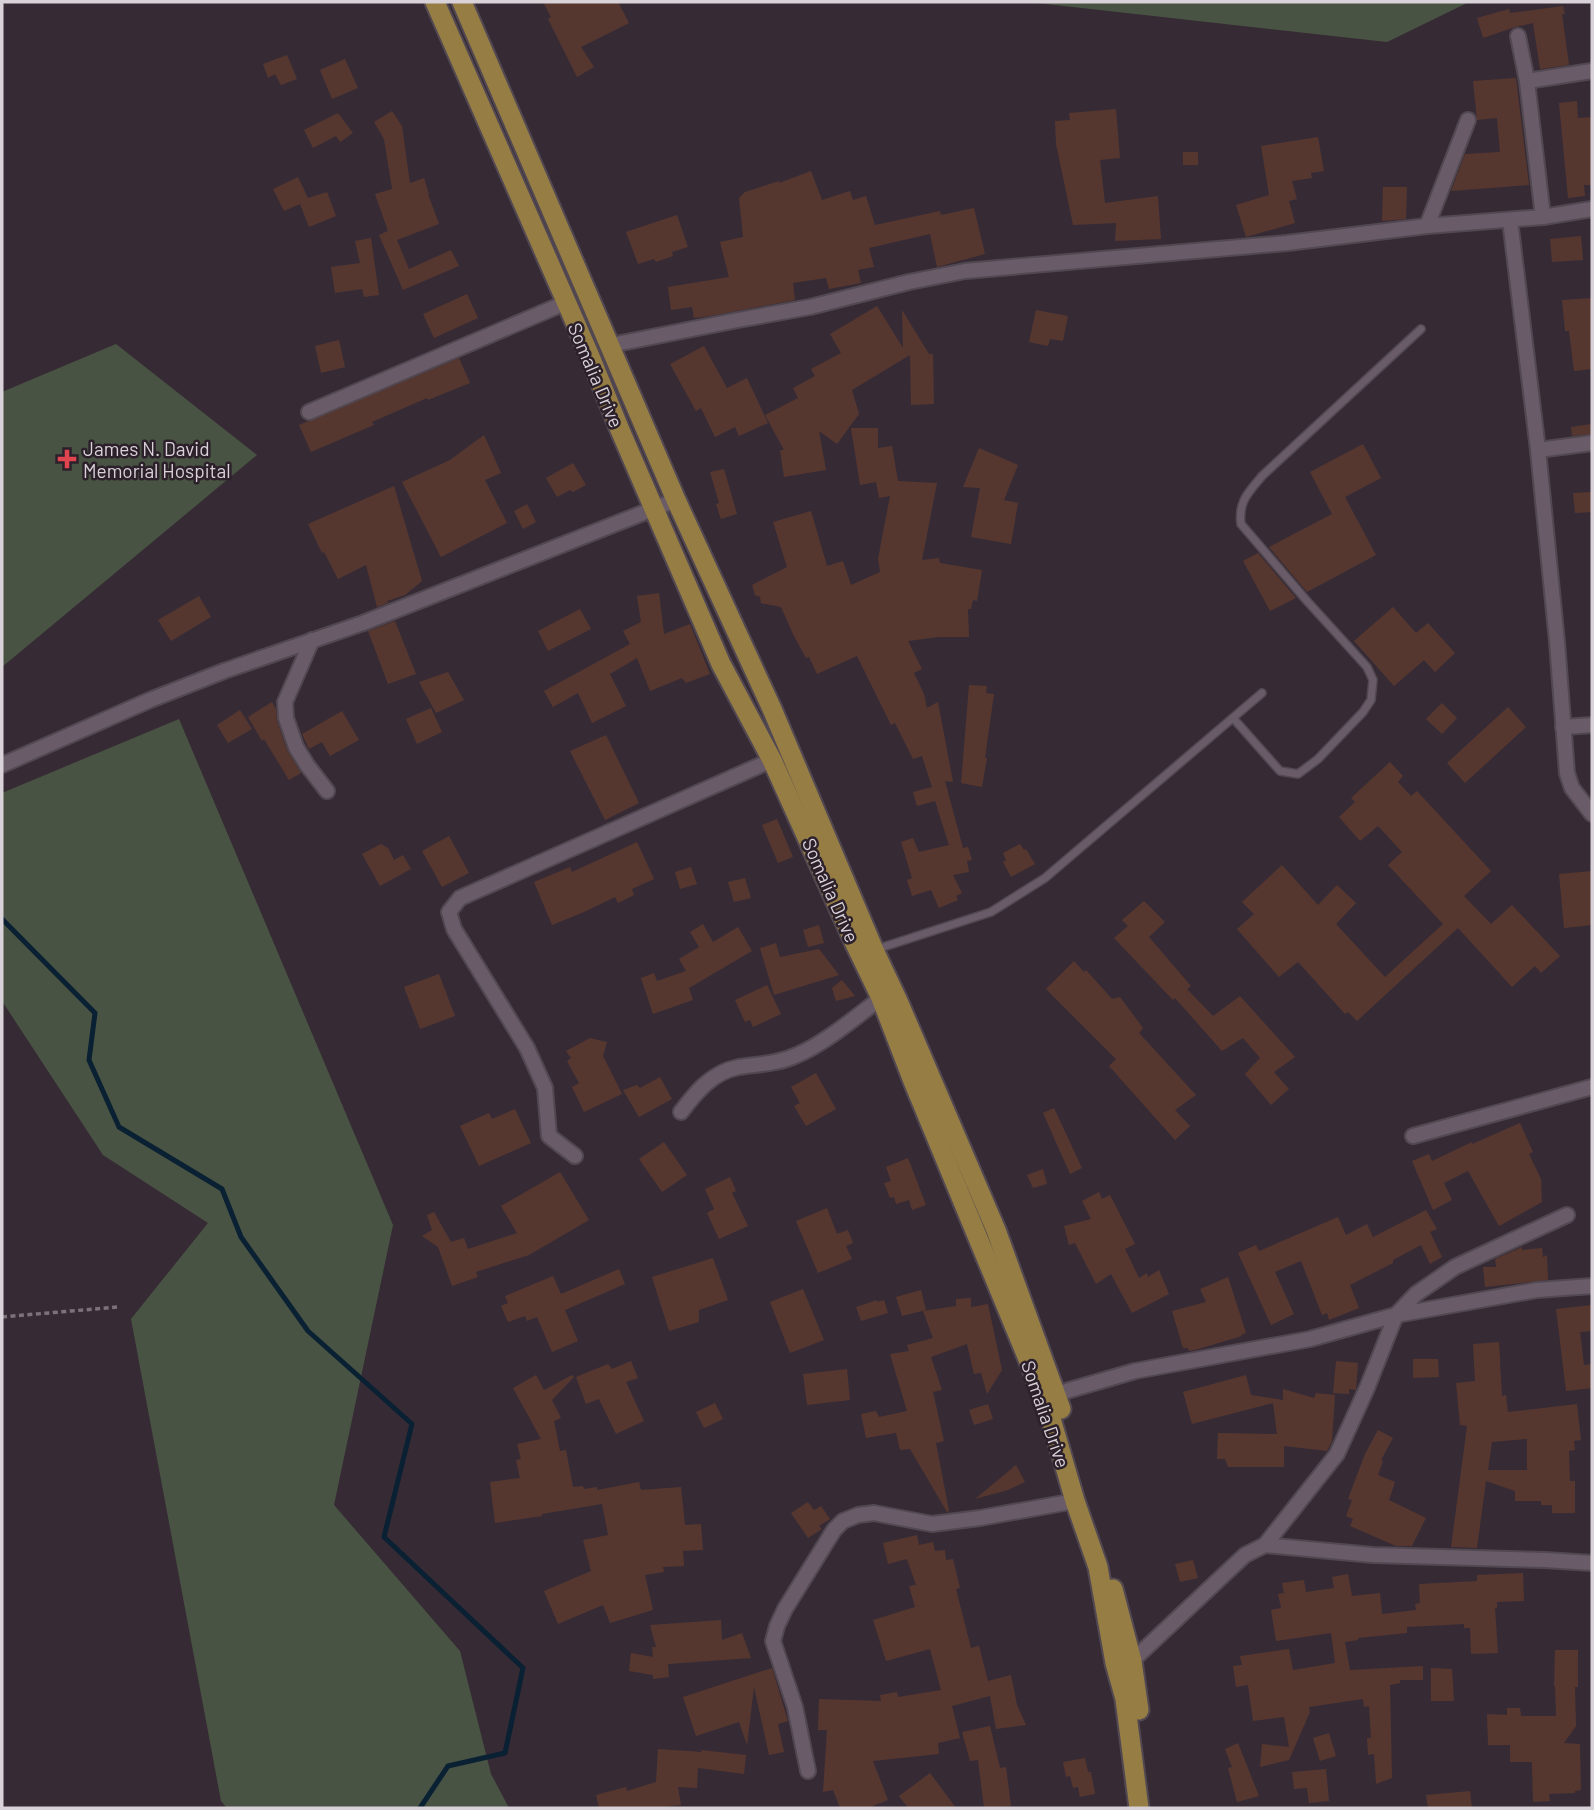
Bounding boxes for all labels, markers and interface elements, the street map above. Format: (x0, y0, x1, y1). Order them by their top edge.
street label: Somalia Drive (564, 319, 628, 431)
place label: James N. David Memorial Hospital (83, 437, 231, 482)
marker: James N. David Memorial Hospital (57, 449, 77, 469)
street label: Somalia Drive (798, 834, 864, 946)
street label: Somalia Drive (1017, 1357, 1075, 1471)

